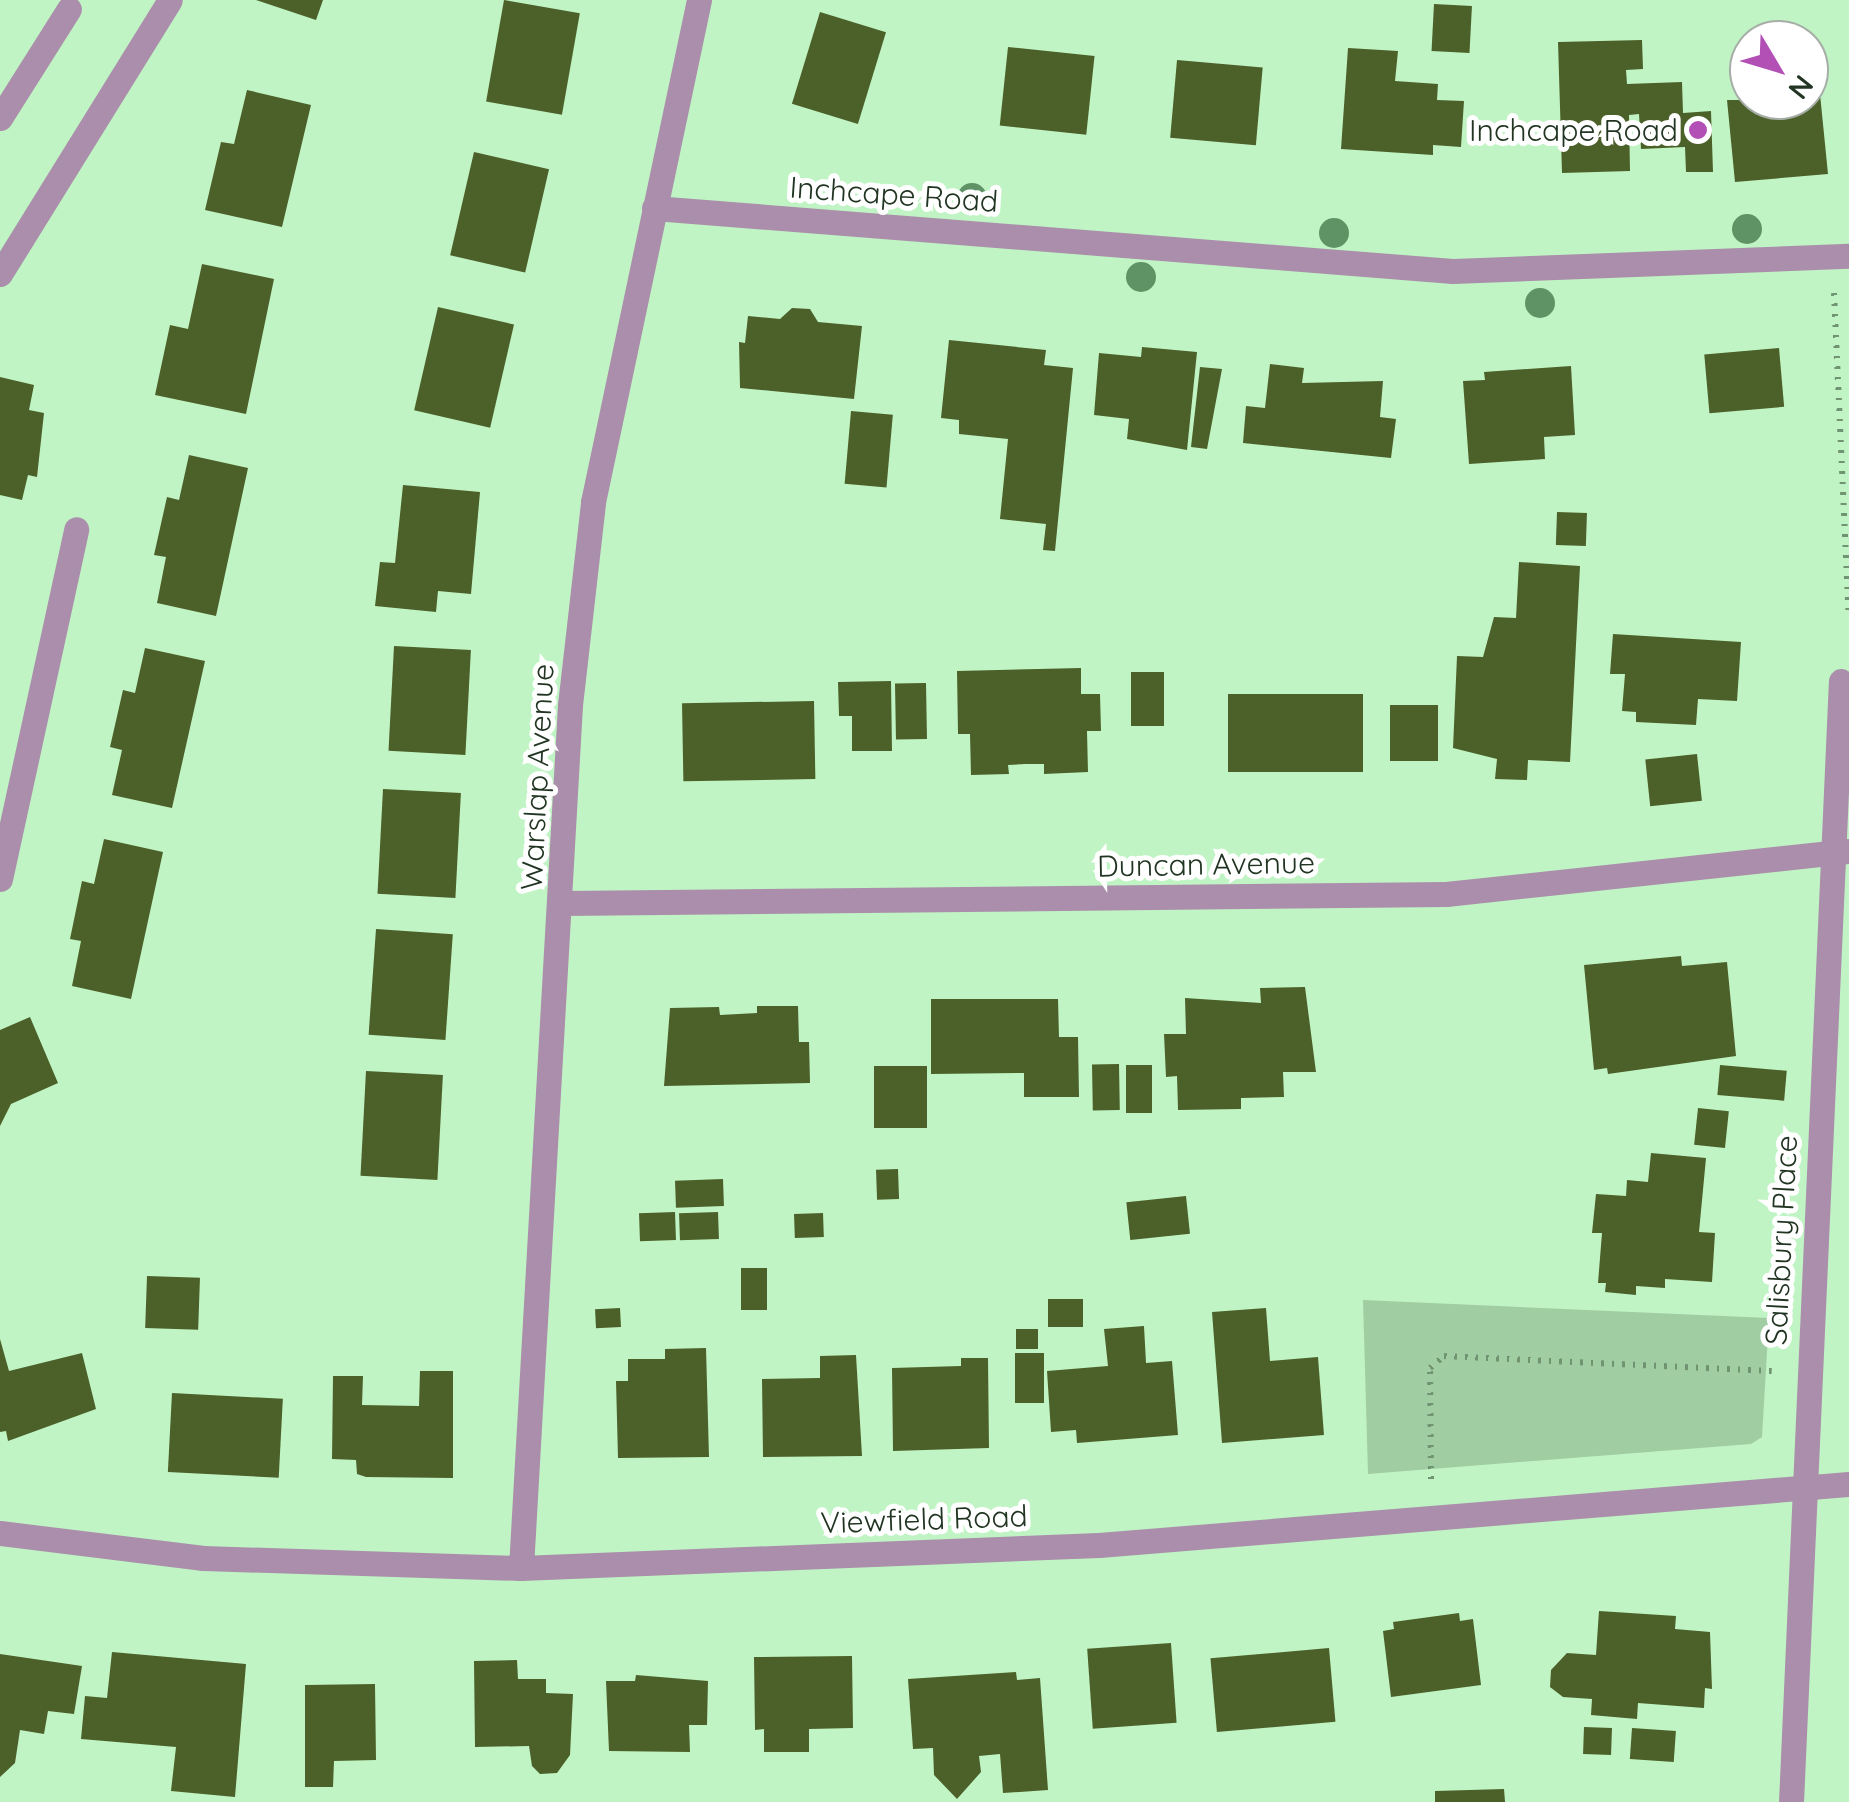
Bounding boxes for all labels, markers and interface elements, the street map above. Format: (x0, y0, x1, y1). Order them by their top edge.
north arrow (1729, 20, 1829, 120)
text: N (1781, 69, 1822, 106)
place label: Inchcape Road (1469, 112, 1678, 148)
marker: Inchcape Road (1687, 119, 1709, 141)
street label: Inchcape Road (789, 169, 999, 219)
street label: Warslap Avenue (513, 663, 561, 891)
street label: Duncan Avenue (1097, 844, 1315, 884)
street label: Salisbury Place (1758, 1134, 1804, 1346)
street label: Viewfield Road (820, 1497, 1028, 1541)

